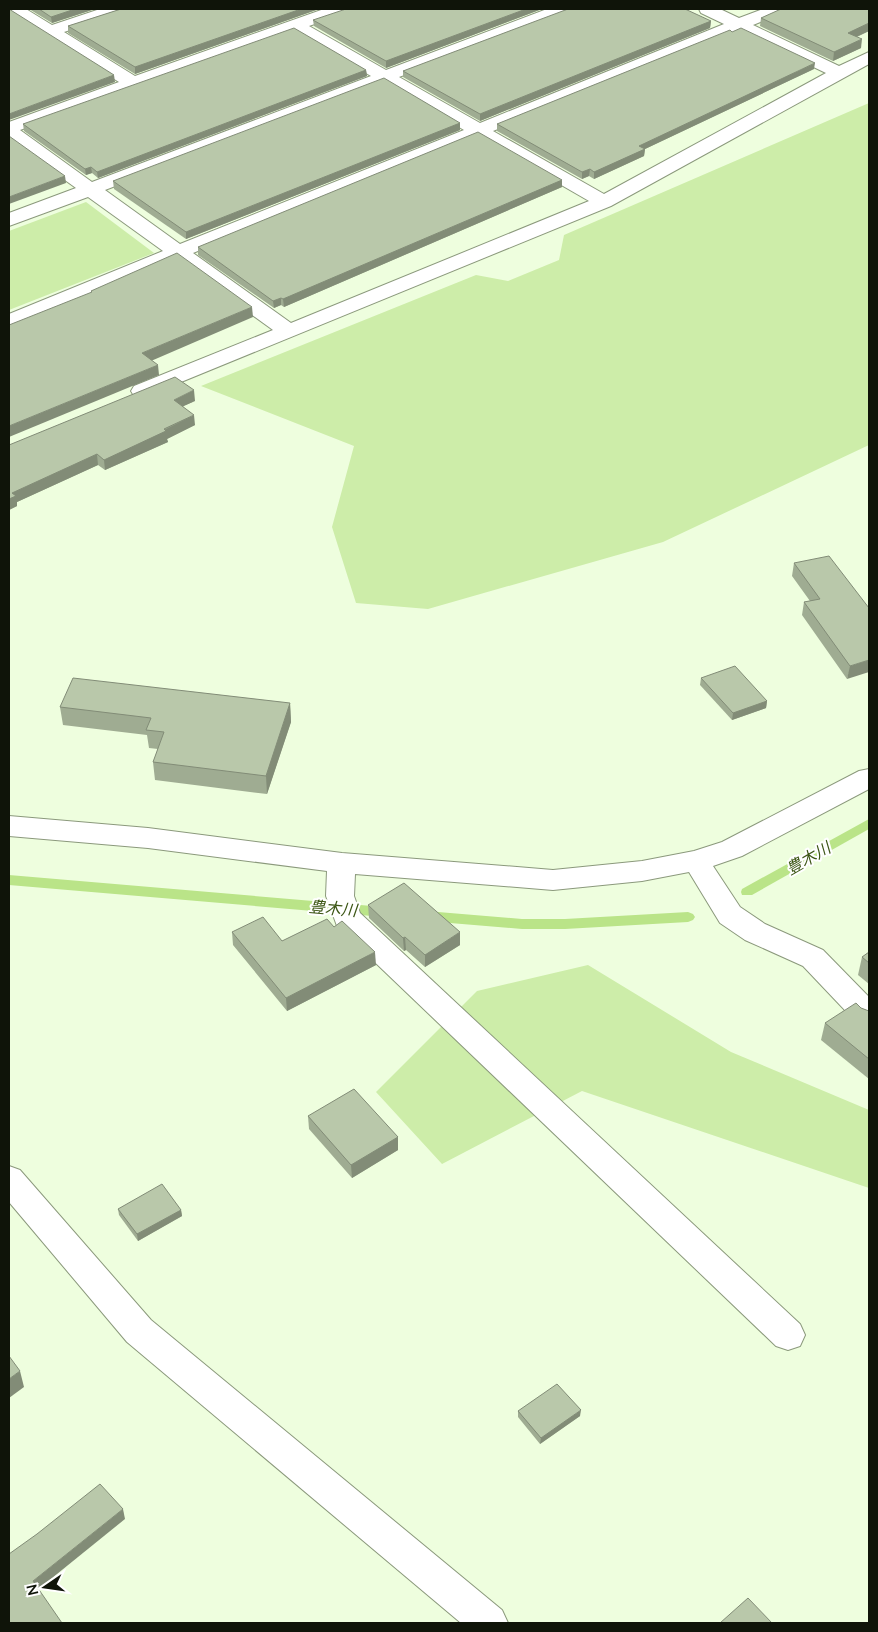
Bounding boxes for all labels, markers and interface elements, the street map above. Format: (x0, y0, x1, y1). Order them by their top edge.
water label: 豊木川 (782, 836, 835, 878)
water label: 豊木川 (308, 896, 360, 919)
north arrow (20, 1562, 70, 1612)
text: N (22, 1583, 41, 1597)

